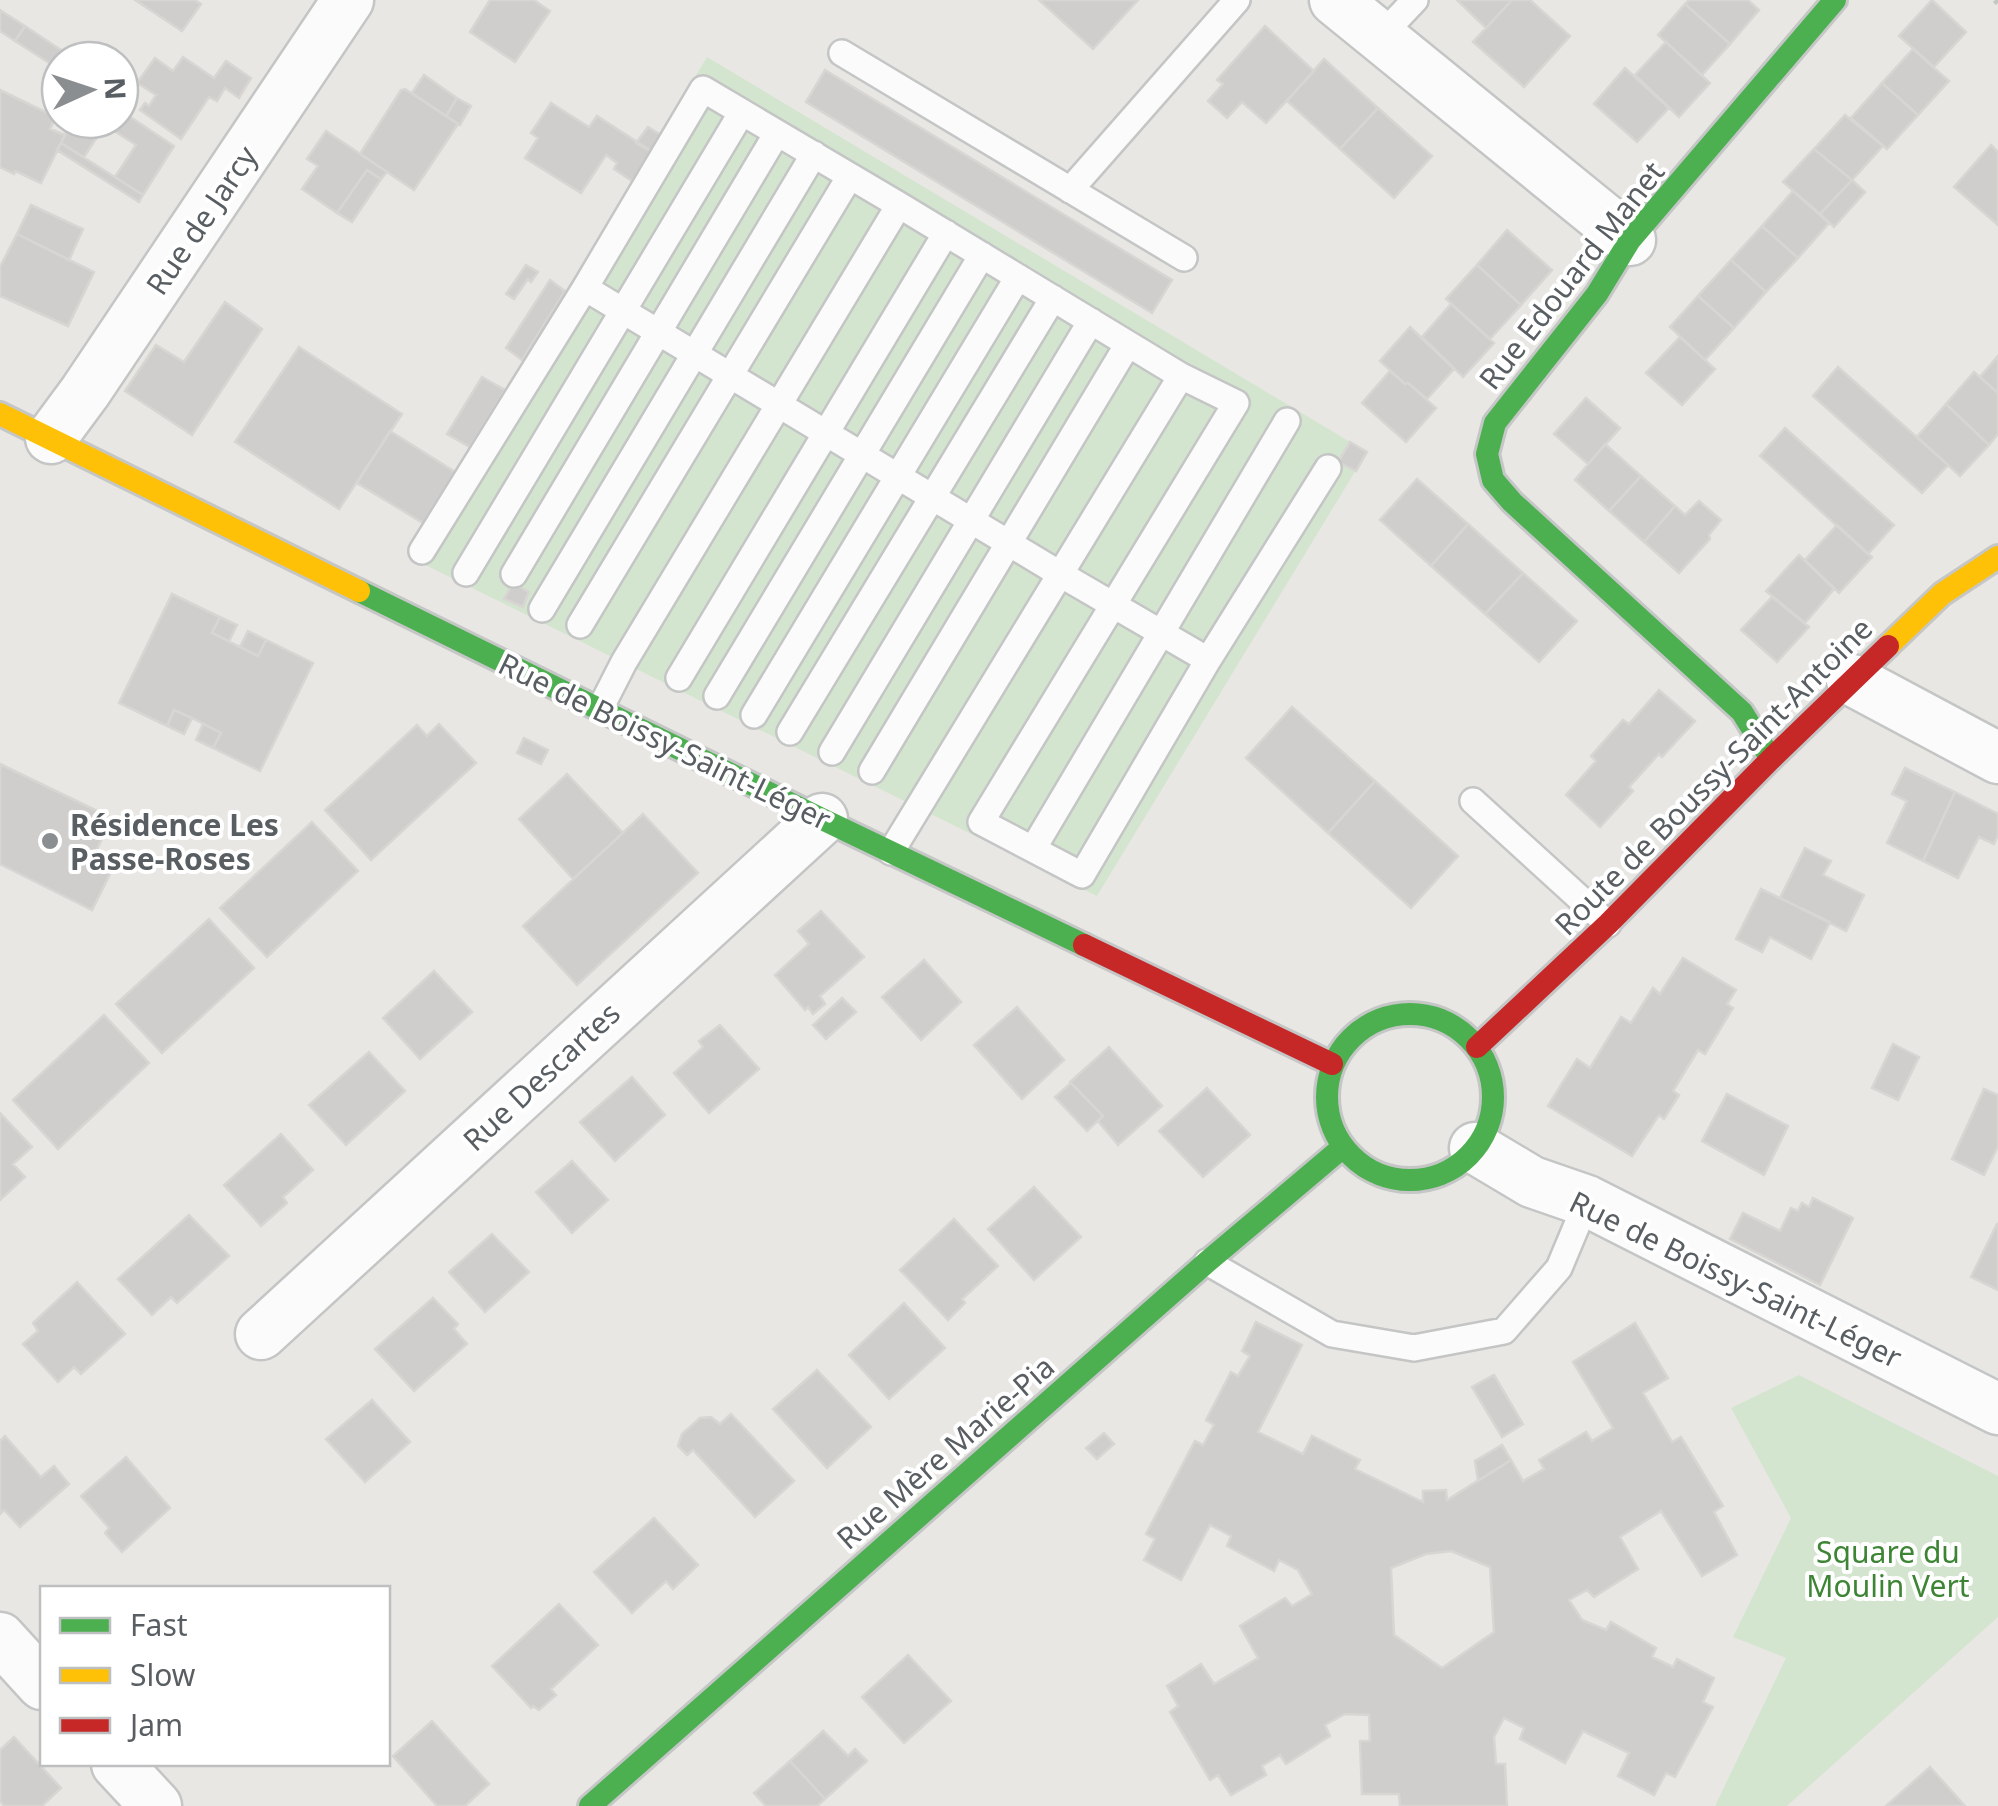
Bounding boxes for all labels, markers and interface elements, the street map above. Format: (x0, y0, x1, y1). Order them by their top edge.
north arrow (40, 40, 140, 140)
text: N (96, 76, 136, 101)
street label: Rue de Jarcy (136, 137, 266, 303)
street label: Rue Edouard Manet (1469, 152, 1673, 398)
street label: Route de Boussy-Saint-Antoine (1545, 608, 1881, 944)
street label: Rue de Boissy-Saint-Léger (492, 643, 838, 839)
place label: Résidence Les Passe-Roses (70, 804, 279, 879)
marker: Résidence Les Passe-Roses (39, 830, 61, 852)
street label: Rue Descartes (454, 993, 628, 1159)
street label: Rue de Boissy-Saint-Léger (1563, 1181, 1909, 1377)
street label: Rue Mère Marie-Pia (827, 1346, 1063, 1558)
park label: Square du Moulin Vert (1806, 1531, 1970, 1606)
legend (40, 1586, 390, 1766)
text: Fast (130, 1604, 188, 1645)
text: Slow (130, 1654, 196, 1695)
text: Jam (127, 1704, 183, 1745)

